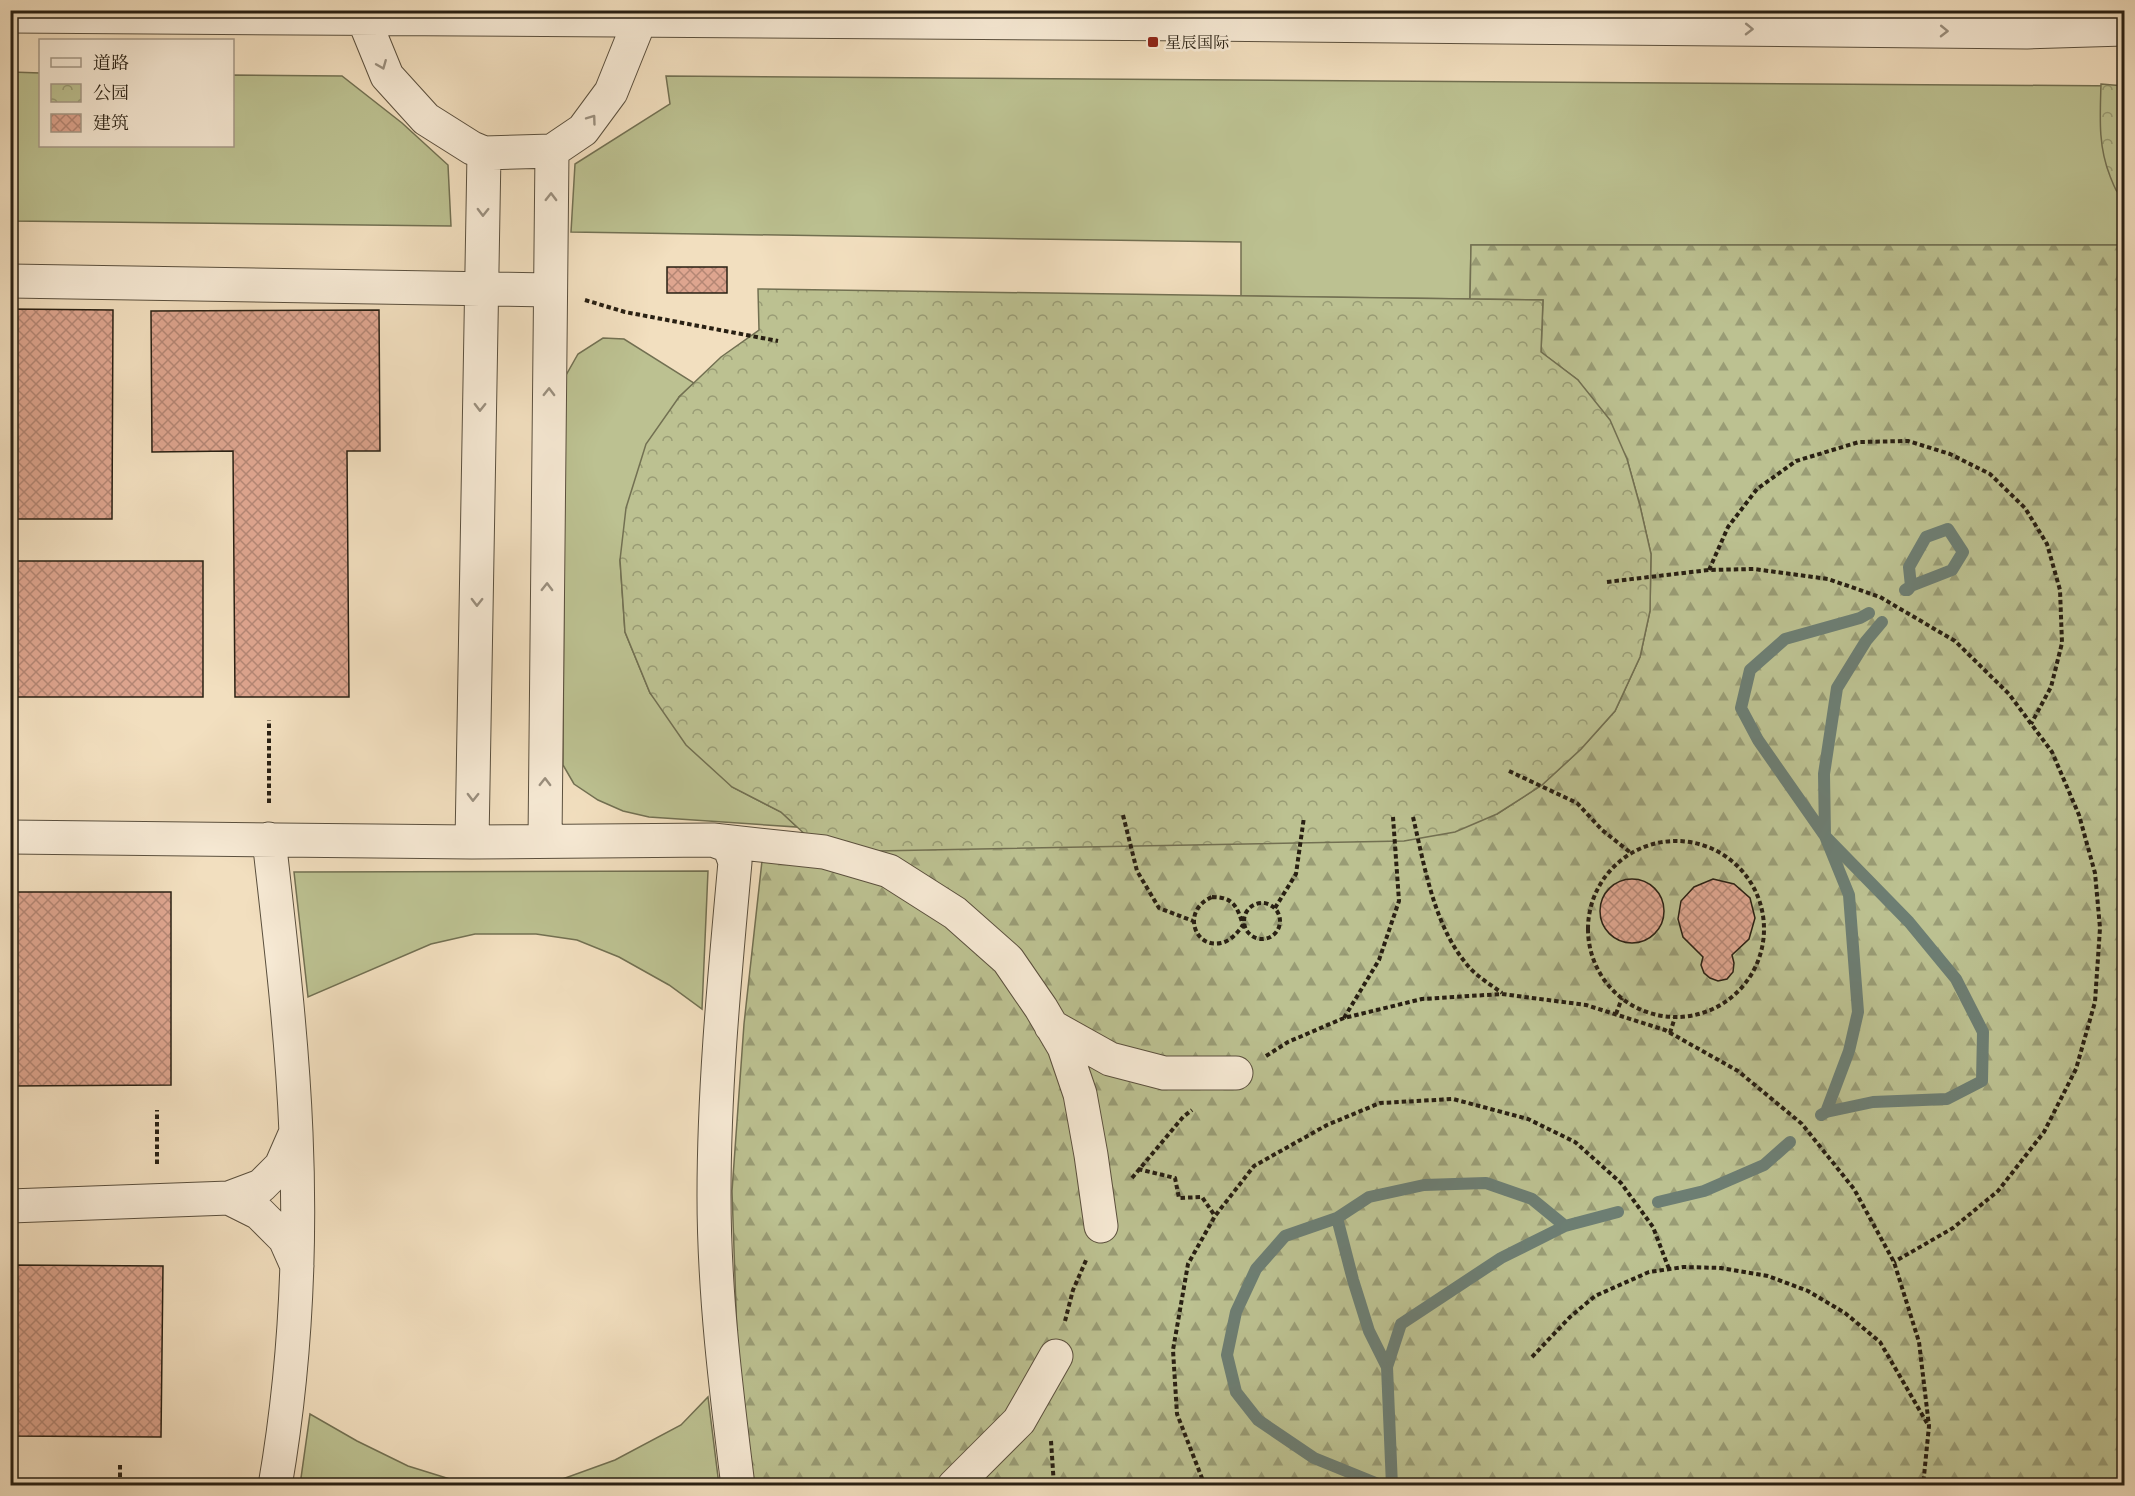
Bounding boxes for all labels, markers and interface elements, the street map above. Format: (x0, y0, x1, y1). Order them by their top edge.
one-way arrow (1744, 23, 1753, 35)
one-way arrow (1939, 25, 1948, 37)
place label: 星辰国际 (1165, 32, 1229, 52)
marker: 星辰国际 (1146, 35, 1160, 49)
legend (39, 39, 234, 147)
text: 道路 (93, 52, 129, 74)
one-way arrow (375, 58, 387, 69)
text: 公园 (93, 82, 129, 104)
text: 建筑 (93, 112, 129, 134)
one-way arrow (584, 114, 595, 125)
one-way arrow (545, 192, 557, 201)
one-way arrow (477, 207, 489, 216)
one-way arrow (543, 387, 555, 396)
one-way arrow (474, 402, 486, 411)
one-way arrow (541, 582, 553, 591)
one-way arrow (470, 597, 483, 606)
one-way arrow (539, 777, 551, 786)
one-way arrow (467, 792, 479, 801)

